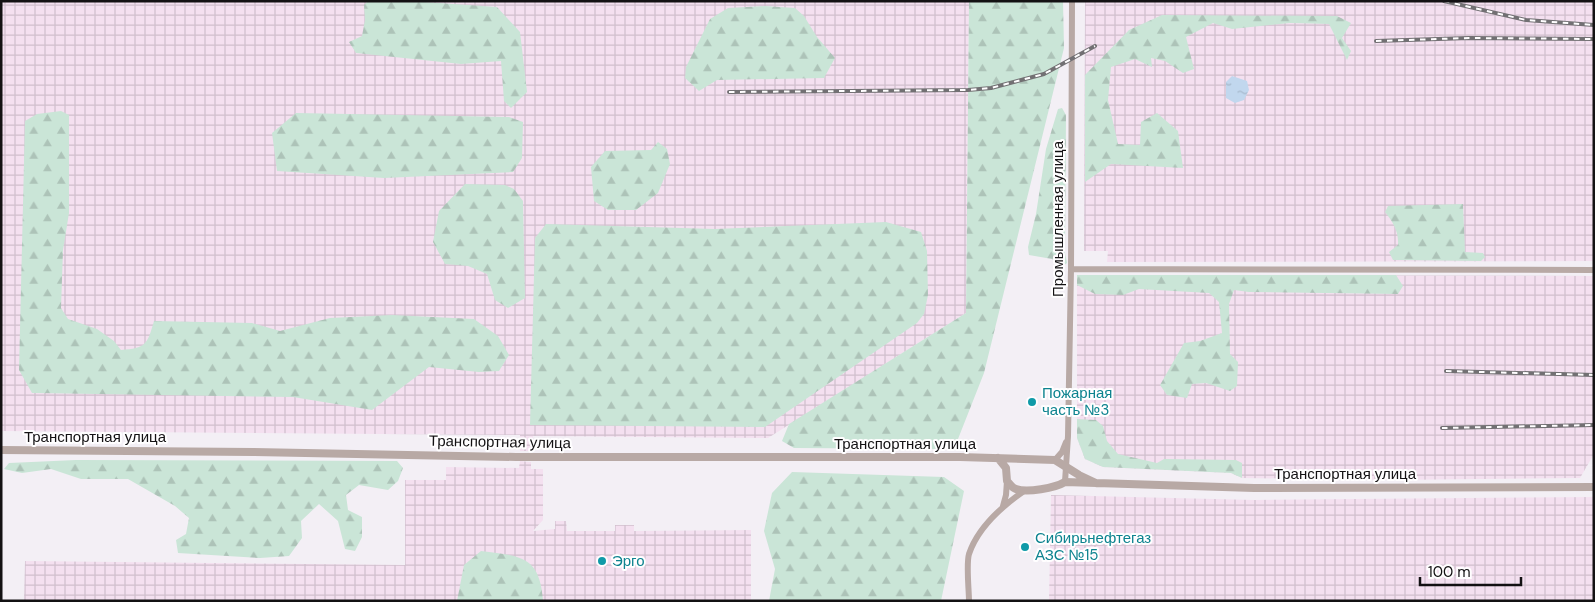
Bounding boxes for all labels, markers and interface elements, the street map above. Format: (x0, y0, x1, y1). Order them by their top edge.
street label: Промышленная улица (1048, 140, 1068, 297)
place label: Пожарная часть №3 (1042, 383, 1112, 420)
marker: Пожарная часть №3 (1026, 396, 1038, 408)
street label: Транспортная улица (24, 427, 167, 447)
street label: Транспортная улица (429, 431, 572, 453)
street label: Транспортная улица (834, 434, 977, 454)
street label: Транспортная улица (1274, 464, 1417, 484)
place label: Сибирьнефтегаз АЗС №15 (1035, 528, 1151, 565)
marker: Сибирьнефтегаз АЗС №15 (1019, 541, 1031, 553)
place label: Эрго (612, 551, 645, 571)
scale bar (1420, 554, 1521, 586)
marker: Эрго (596, 555, 608, 567)
text: 100 m (1428, 562, 1471, 582)

